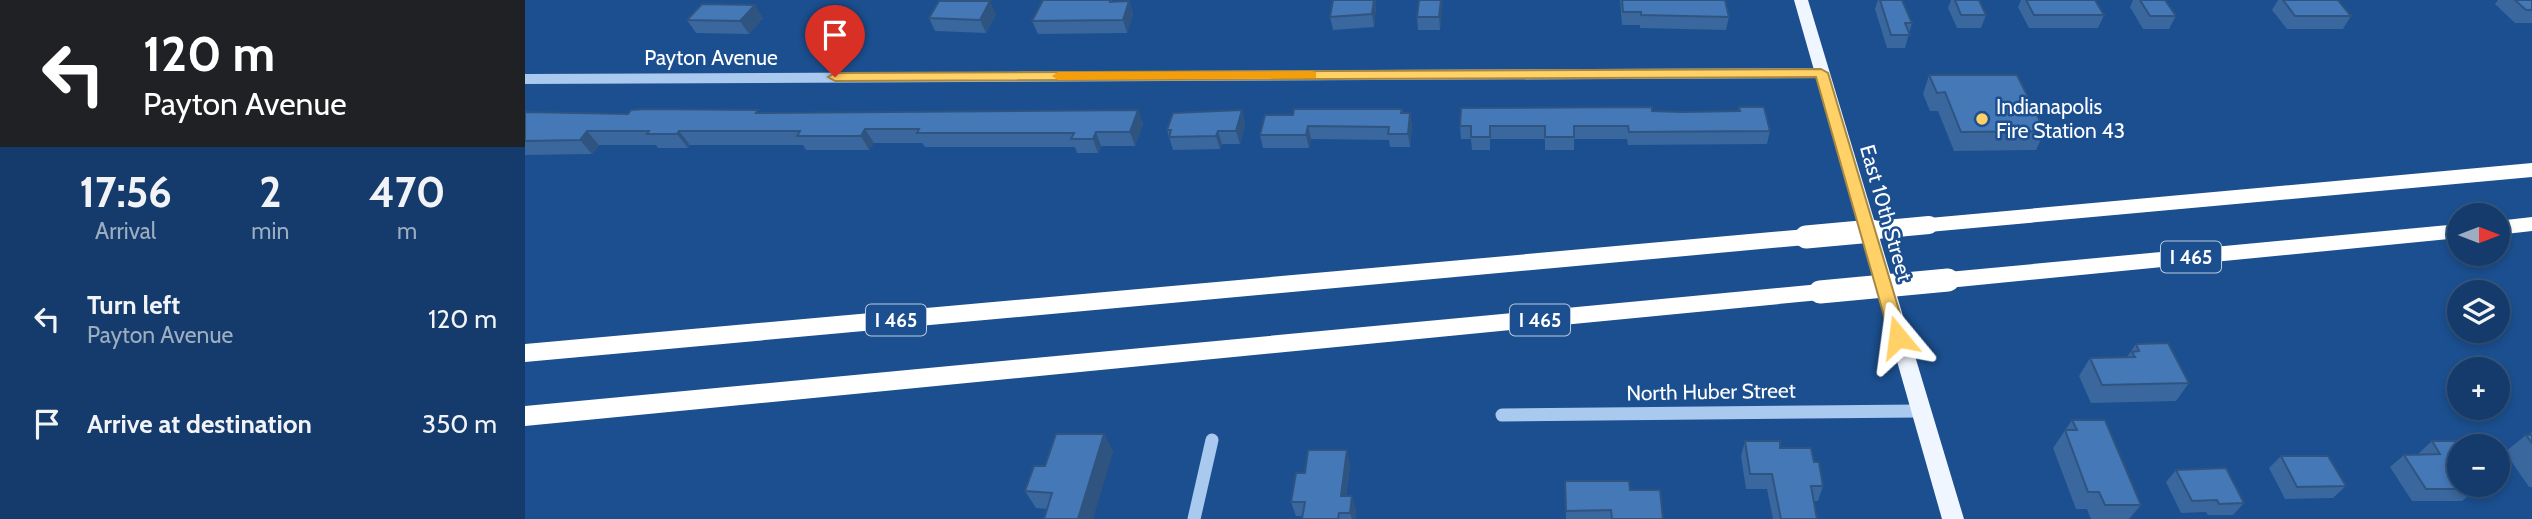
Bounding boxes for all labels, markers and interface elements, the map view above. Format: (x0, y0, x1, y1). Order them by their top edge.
pin (805, 5, 865, 77)
icon: arrive (816, 16, 854, 54)
text: 120 m (143, 24, 275, 83)
icon: left (28, 28, 119, 119)
street label: Payton Avenue (644, 45, 778, 70)
text: Payton Avenue (143, 84, 347, 123)
place label: Indianapolis Fire Station 43 (1996, 94, 2125, 143)
marker: Indianapolis Fire Station 43 (1974, 111, 1990, 127)
street label: East 10th Street (1855, 142, 1918, 284)
text: 17:56 (79, 166, 172, 218)
text: 2 (259, 166, 281, 218)
text: 470 (369, 166, 446, 218)
north arrow (2447, 203, 2509, 266)
map controls (2447, 203, 2510, 497)
text: Arrival (95, 217, 156, 245)
text: min (251, 217, 289, 245)
text: m (397, 217, 417, 245)
road number: I 465 (2161, 242, 2221, 272)
button: layers (2447, 280, 2510, 343)
text: Turn left (87, 289, 180, 321)
icon: left (28, 300, 66, 338)
position arrow (1861, 300, 1935, 374)
text: 120 m (428, 303, 497, 335)
road number: I 465 (866, 304, 926, 336)
road number: I 465 (1510, 304, 1570, 336)
text: Payton Avenue (87, 321, 233, 349)
button: + (2447, 357, 2510, 420)
street label: North Huber Street (1626, 378, 1796, 405)
icon: arrive (28, 405, 66, 443)
text: Arrive at destination (87, 408, 312, 440)
text: 350 m (422, 408, 497, 440)
button: − (2447, 434, 2510, 497)

